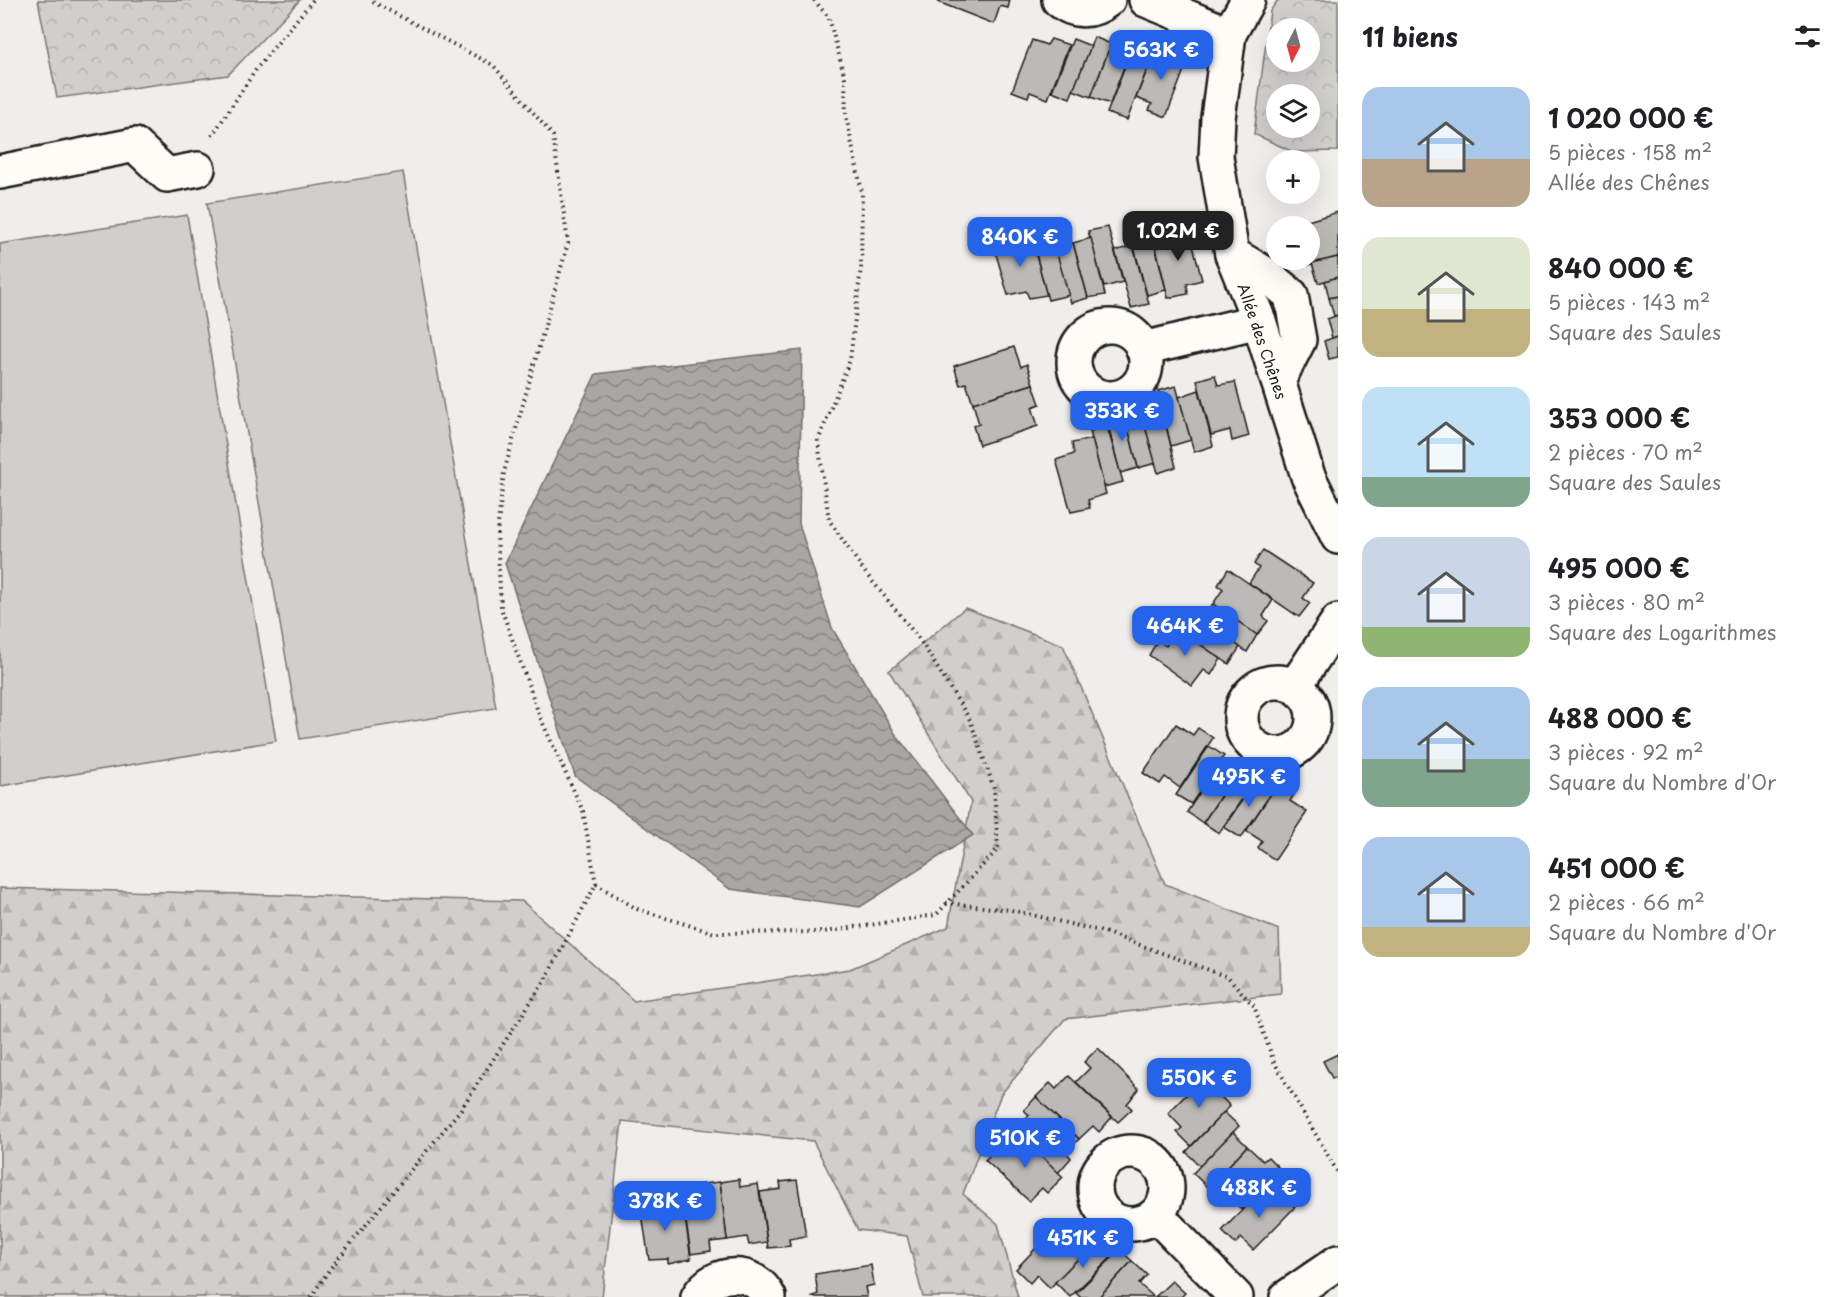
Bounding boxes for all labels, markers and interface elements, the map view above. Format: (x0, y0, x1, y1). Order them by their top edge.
text: 11 biens (1362, 17, 1458, 56)
north arrow (1266, 18, 1320, 72)
map controls (1266, 18, 1320, 270)
icon: filters (1791, 20, 1824, 53)
pin: 563K € (1112, 30, 1210, 81)
text: 563K € (1123, 34, 1199, 64)
button: layers (1266, 84, 1320, 138)
text: 1 020 000 € (1548, 98, 1714, 137)
icon: home (1410, 111, 1482, 183)
text: 5 pièces · 158 m² (1548, 137, 1712, 167)
button: + (1266, 150, 1320, 204)
text: Allée des Chênes (1548, 167, 1710, 197)
pin: 1.02M € (1123, 211, 1233, 262)
text: 1.02M € (1137, 215, 1219, 245)
button: − (1266, 216, 1320, 270)
pin: 840K € (971, 217, 1069, 268)
text: 840K € (981, 221, 1059, 251)
text: 840 000 € (1548, 248, 1693, 287)
icon: home (1410, 261, 1482, 333)
street label: Allée des Chênes (1232, 280, 1294, 402)
text: 5 pièces · 143 m² (1548, 287, 1710, 317)
text: Square des Saules (1548, 317, 1721, 347)
pin: 353K € (1073, 391, 1171, 442)
text: 353K € (1084, 395, 1160, 425)
text: 353 000 € (1548, 398, 1690, 437)
icon: home (1410, 411, 1482, 483)
text: 2 pièces · 70 m² (1548, 437, 1703, 467)
text: Square des Saules (1548, 467, 1721, 497)
text: 495 000 € (1548, 548, 1690, 587)
icon: home (1410, 561, 1482, 633)
text: 3 pièces · 80 m² (1548, 587, 1705, 617)
pin: 464K € (1136, 606, 1234, 657)
text: 464K € (1146, 610, 1224, 640)
text: Square des Logarithmes (1548, 617, 1776, 647)
text: 488 000 € (1548, 698, 1692, 737)
icon: home (1410, 711, 1482, 783)
text: 3 pièces · 92 m² (1548, 737, 1704, 767)
pin: 495K € (1200, 757, 1298, 808)
text: 495K € (1212, 761, 1286, 791)
text: Square du Nombre d'Or (1548, 767, 1776, 797)
text: 451 000 € (1548, 848, 1685, 887)
icon: home (1410, 861, 1482, 933)
text: 2 pièces · 66 m² (1548, 887, 1705, 917)
text: Square du Nombre d'Or (1548, 917, 1776, 947)
pin: 550K € (1150, 1058, 1248, 1109)
text: 550K € (1161, 1062, 1237, 1092)
pin: 510K € (976, 1118, 1074, 1169)
text: 510K € (989, 1122, 1061, 1152)
pin: 488K € (1210, 1168, 1308, 1219)
text: 488K € (1221, 1172, 1297, 1202)
pin: 378K € (616, 1181, 714, 1232)
text: 378K € (628, 1185, 702, 1215)
pin: 451K € (1034, 1218, 1132, 1269)
text: 451K € (1047, 1222, 1119, 1252)

